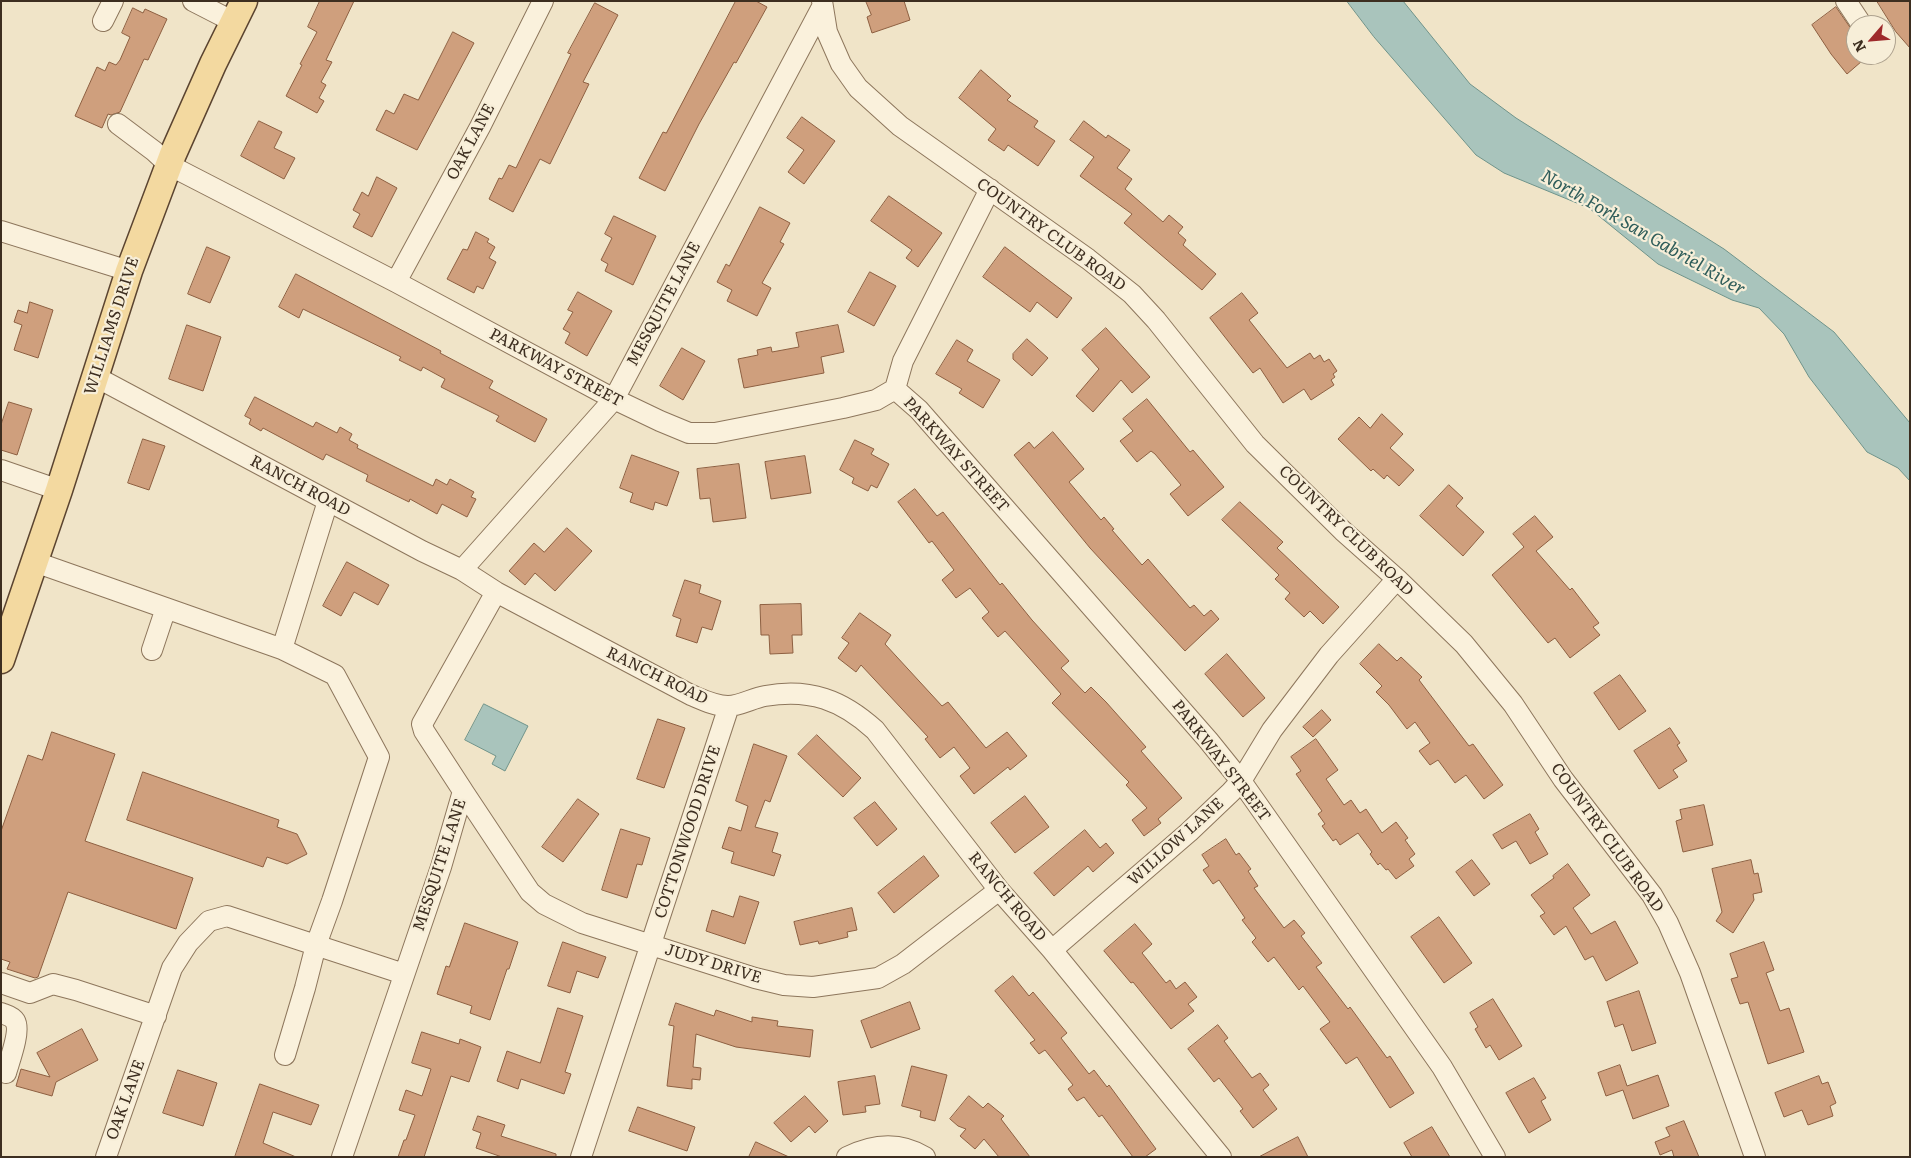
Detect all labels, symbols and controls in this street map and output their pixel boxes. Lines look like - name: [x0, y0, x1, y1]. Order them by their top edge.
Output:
- north arrow: [1846, 15, 1896, 65]
- text: N: [1847, 37, 1870, 56]
- street label: OAK LANE: [443, 100, 499, 184]
- water label: North Fork San Gabriel River: [1537, 166, 1749, 300]
- street label: COUNTRY CLUB ROAD: [973, 174, 1129, 296]
- street label: MESQUITE LANE: [623, 238, 705, 370]
- street label: WILLIAMS DRIVE: [81, 255, 143, 397]
- street label: PARKWAY STREET: [486, 325, 626, 411]
- street label: PARKWAY STREET: [899, 393, 1013, 517]
- street label: RANCH ROAD: [247, 452, 353, 520]
- street label: COUNTRY CLUB ROAD: [1275, 462, 1417, 600]
- street label: RANCH ROAD: [603, 643, 711, 709]
- street label: PARKWAY STREET: [1168, 697, 1274, 825]
- street label: COTTONWOOD DRIVE: [651, 743, 725, 921]
- street label: COUNTRY CLUB ROAD: [1546, 760, 1668, 916]
- street label: WILLOW LANE: [1124, 794, 1228, 890]
- street label: MESQUITE LANE: [410, 796, 470, 934]
- street label: RANCH ROAD: [964, 848, 1050, 946]
- street label: JUDY DRIVE: [662, 940, 764, 988]
- street label: OAK LANE: [103, 1057, 149, 1143]

